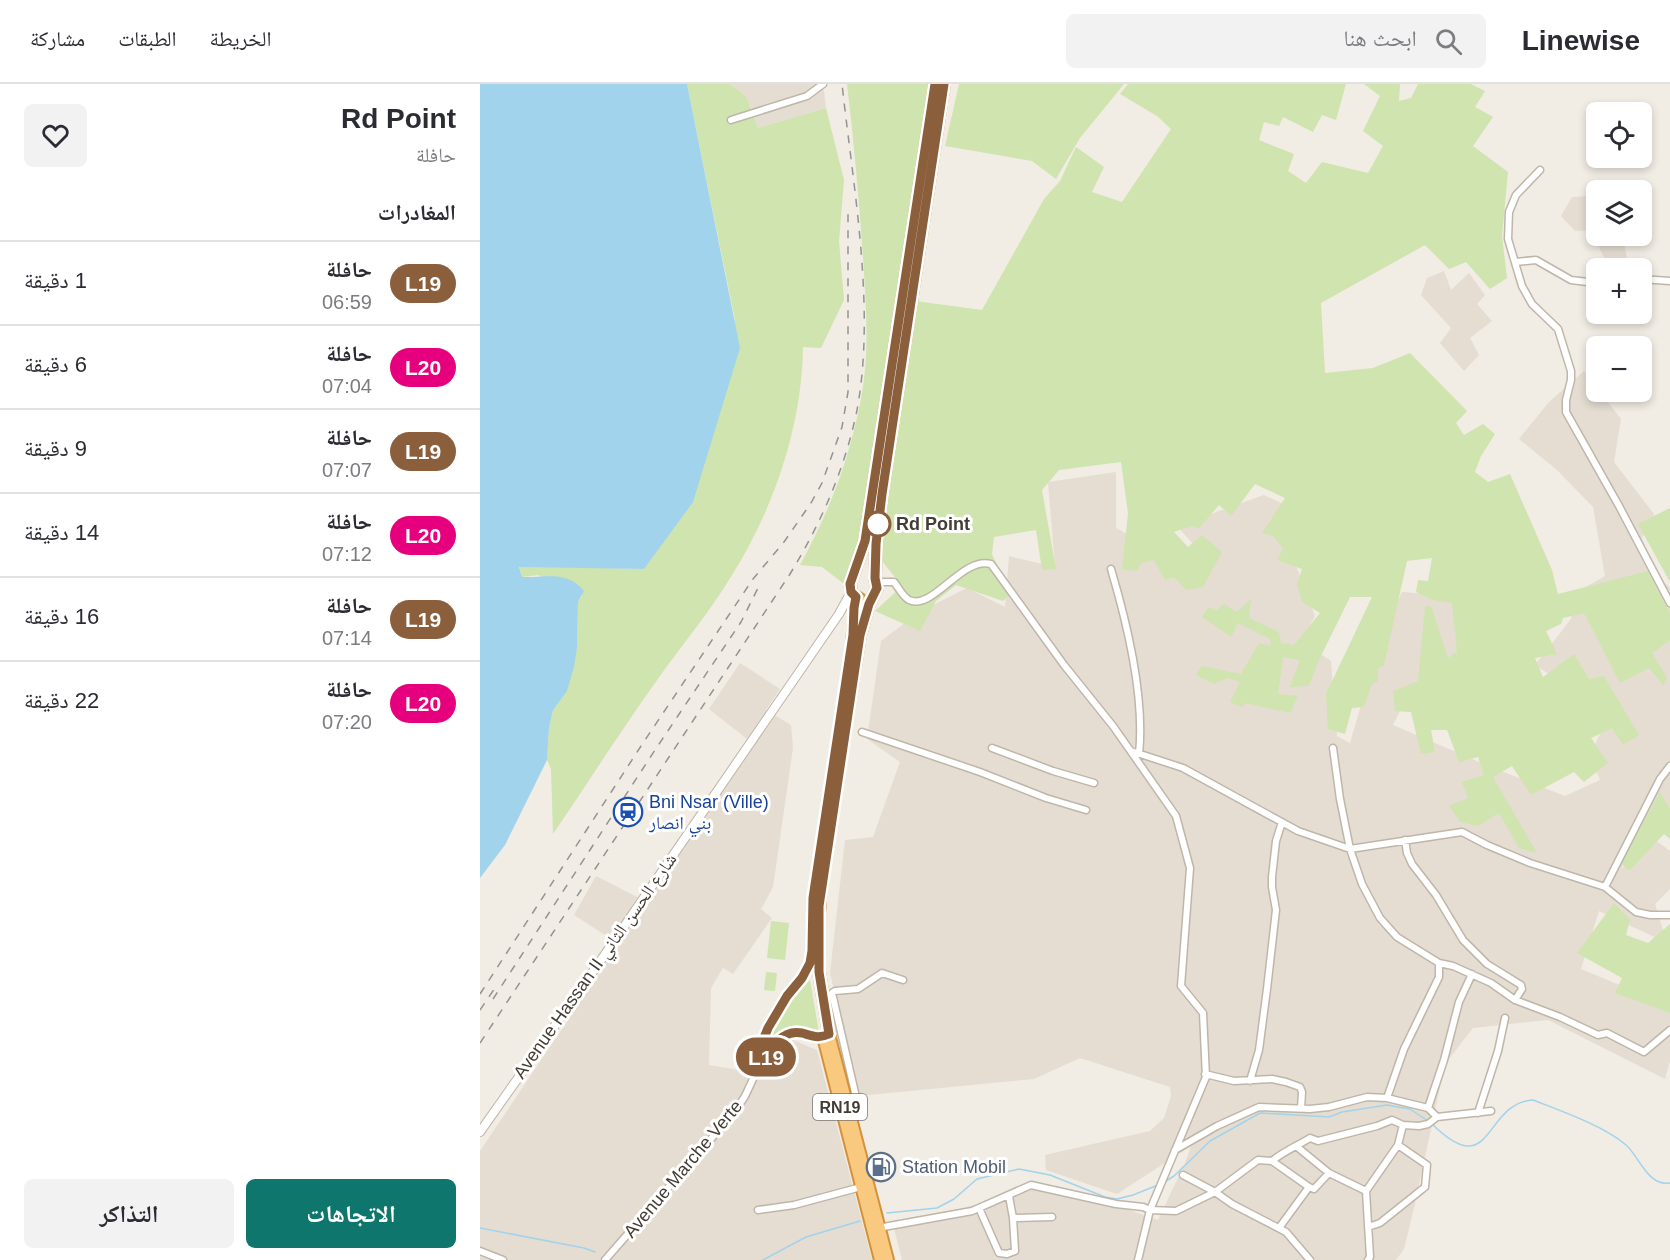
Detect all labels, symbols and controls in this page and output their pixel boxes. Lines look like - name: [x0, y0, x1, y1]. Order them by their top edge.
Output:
- search box: [1066, 14, 1486, 68]
- icon: search: [1432, 25, 1465, 58]
- text: Linewise: [1522, 25, 1640, 56]
- text: ابحث هنا: [1344, 26, 1417, 51]
- text: مشاركة: [30, 27, 85, 50]
- text: الطبقات: [118, 27, 177, 50]
- text: الخريطة: [210, 27, 271, 50]
- map controls: [1586, 102, 1652, 402]
- button: locate: [1586, 102, 1652, 168]
- text: Rd Point: [341, 103, 456, 134]
- button: heart: [24, 104, 87, 167]
- text: حافلة: [416, 144, 456, 166]
- button: layers: [1586, 180, 1652, 246]
- text: المغادرات: [378, 200, 456, 225]
- text: حافلة: [326, 257, 372, 282]
- button: +: [1586, 258, 1652, 324]
- text: 1 دقيقة: [24, 268, 87, 293]
- text: L19: [405, 272, 441, 295]
- text: 06:59: [322, 291, 372, 313]
- button: −: [1586, 336, 1652, 402]
- text: حافلة: [326, 341, 372, 366]
- text: 6 دقيقة: [24, 352, 87, 377]
- text: L20: [405, 356, 441, 379]
- text: 07:04: [322, 375, 372, 397]
- text: حافلة: [326, 425, 372, 450]
- text: 9 دقيقة: [24, 436, 87, 461]
- text: L19: [405, 440, 441, 463]
- text: 07:07: [322, 459, 372, 481]
- text: حافلة: [326, 509, 372, 534]
- marker: Rd Point: [865, 511, 891, 537]
- place label: Rd Point: [896, 514, 970, 534]
- text: 14 دقيقة: [24, 520, 99, 545]
- text: L20: [405, 524, 441, 547]
- text: 07:12: [322, 543, 372, 565]
- text: حافلة: [326, 593, 372, 618]
- text: 16 دقيقة: [24, 604, 99, 629]
- text: L19: [405, 608, 441, 631]
- text: 07:14: [322, 627, 372, 649]
- text: حافلة: [326, 677, 372, 702]
- text: 22 دقيقة: [24, 688, 99, 713]
- text: L20: [405, 692, 441, 715]
- text: 07:20: [322, 711, 372, 733]
- place label: Bni Nsar (Ville) بني انصار: [648, 792, 769, 838]
- station icon: Bni Nsar (Ville) بني انصار: [612, 796, 644, 828]
- street label: Avenue Hassan II شارع الحسن الثاني: [509, 850, 684, 1085]
- line badge: L19: [732, 1038, 800, 1076]
- text: L19: [748, 1046, 784, 1069]
- road number: RN19: [813, 1094, 867, 1120]
- street label: Avenue Marche Verte: [620, 1096, 746, 1242]
- fuel station icon: Station Mobil: [865, 1151, 897, 1183]
- place label: Station Mobil: [902, 1157, 1006, 1177]
- button: التذاكر: [24, 1179, 234, 1248]
- button: الاتجاهات: [246, 1179, 456, 1248]

